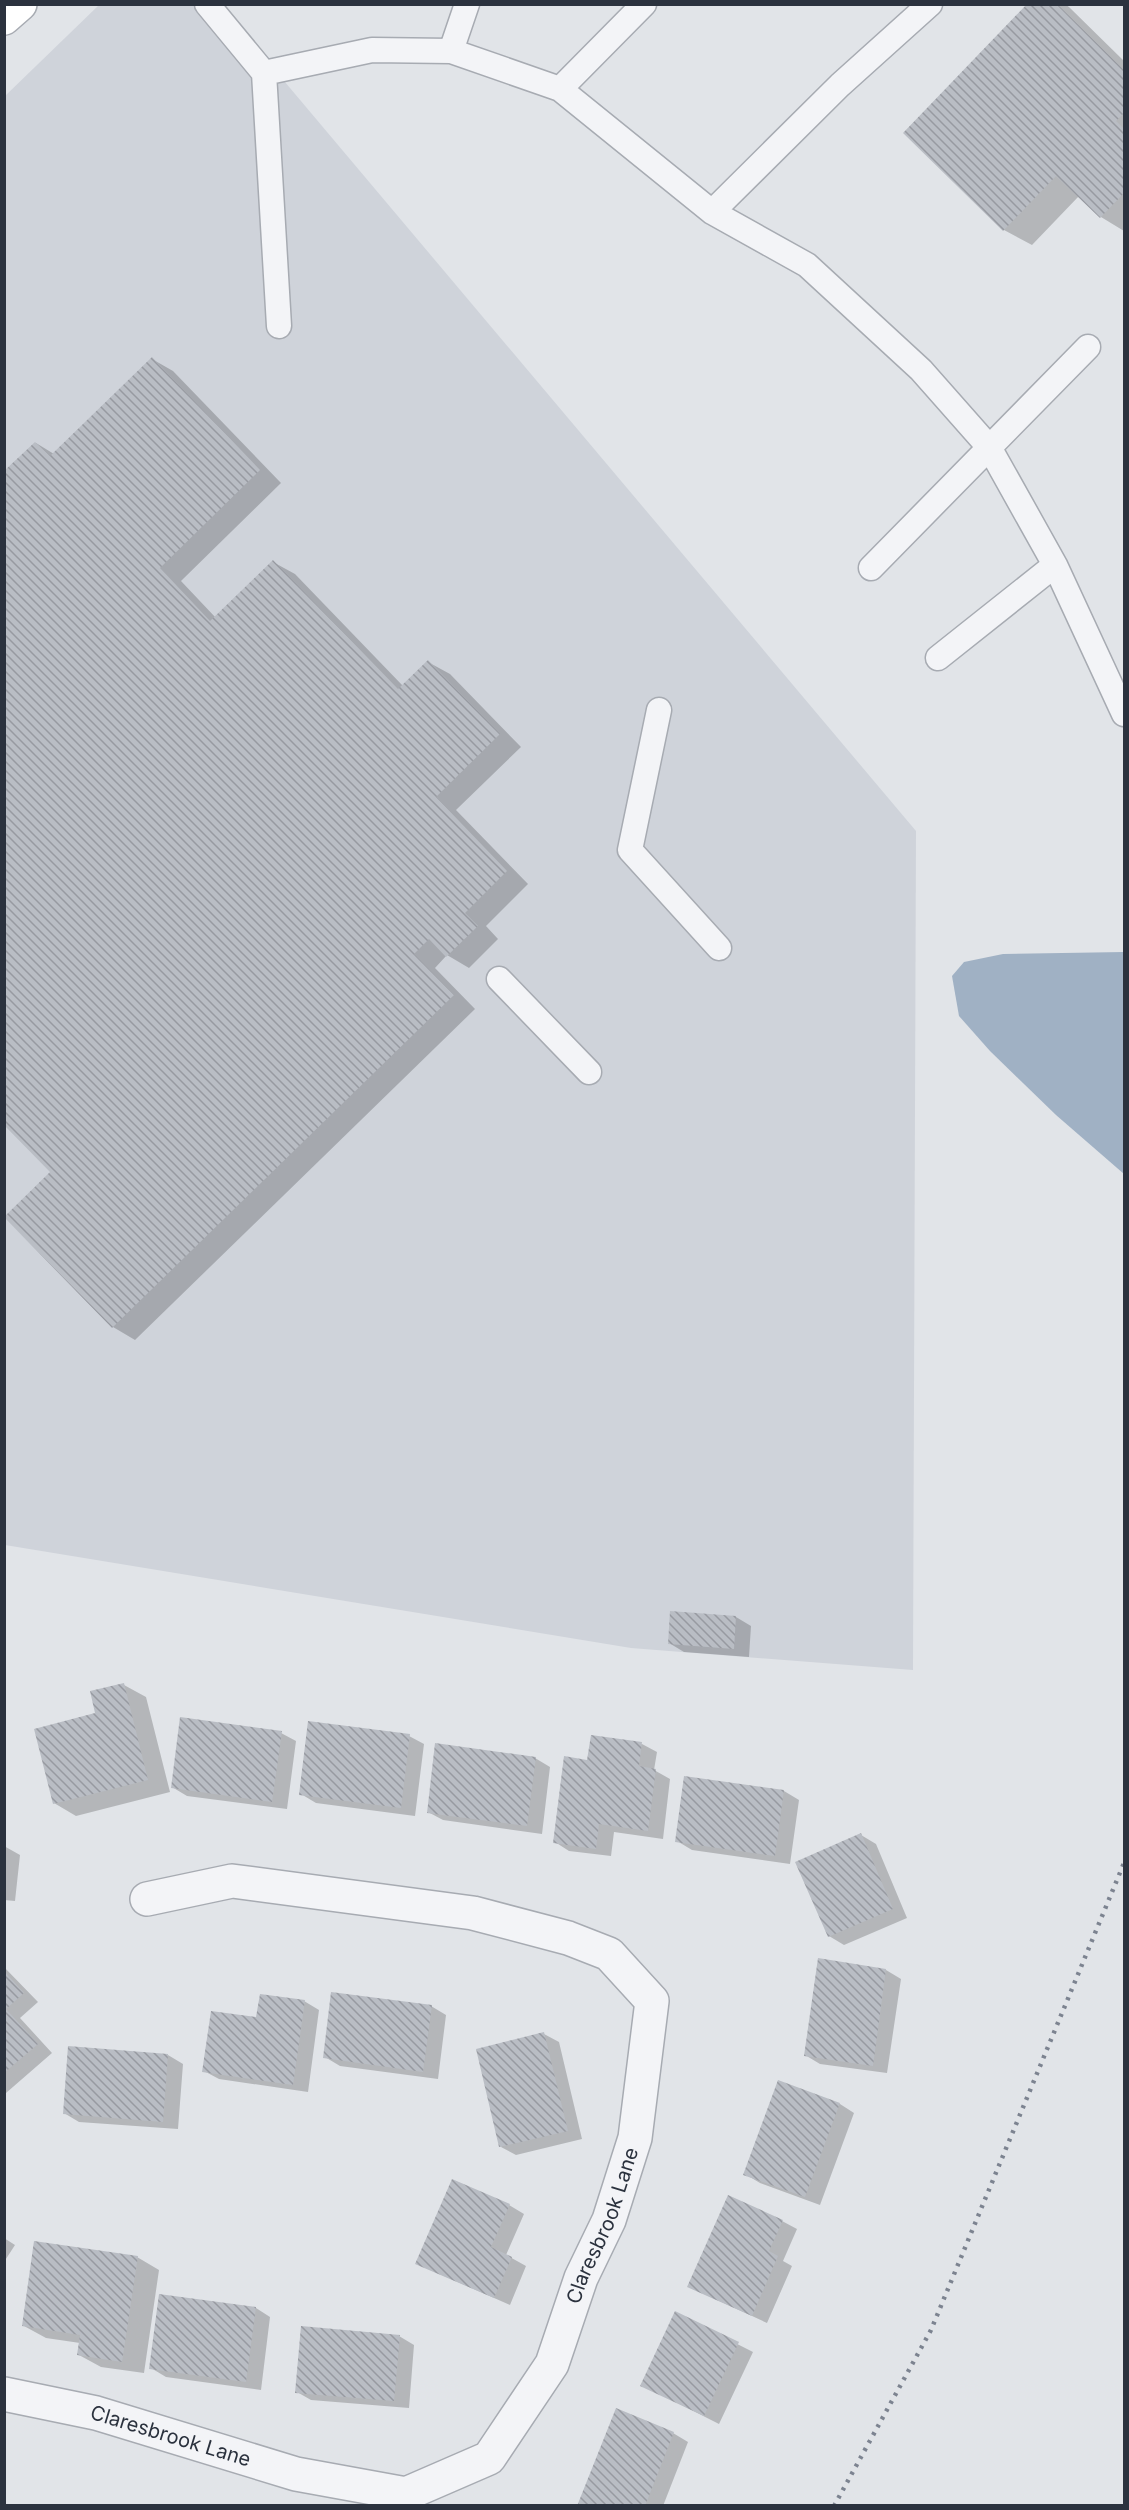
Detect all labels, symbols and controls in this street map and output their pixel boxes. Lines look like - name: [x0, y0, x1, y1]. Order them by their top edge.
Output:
- street label: Claresbrook Lane: [561, 2144, 643, 2307]
- street label: Claresbrook Lane: [88, 2400, 254, 2471]

